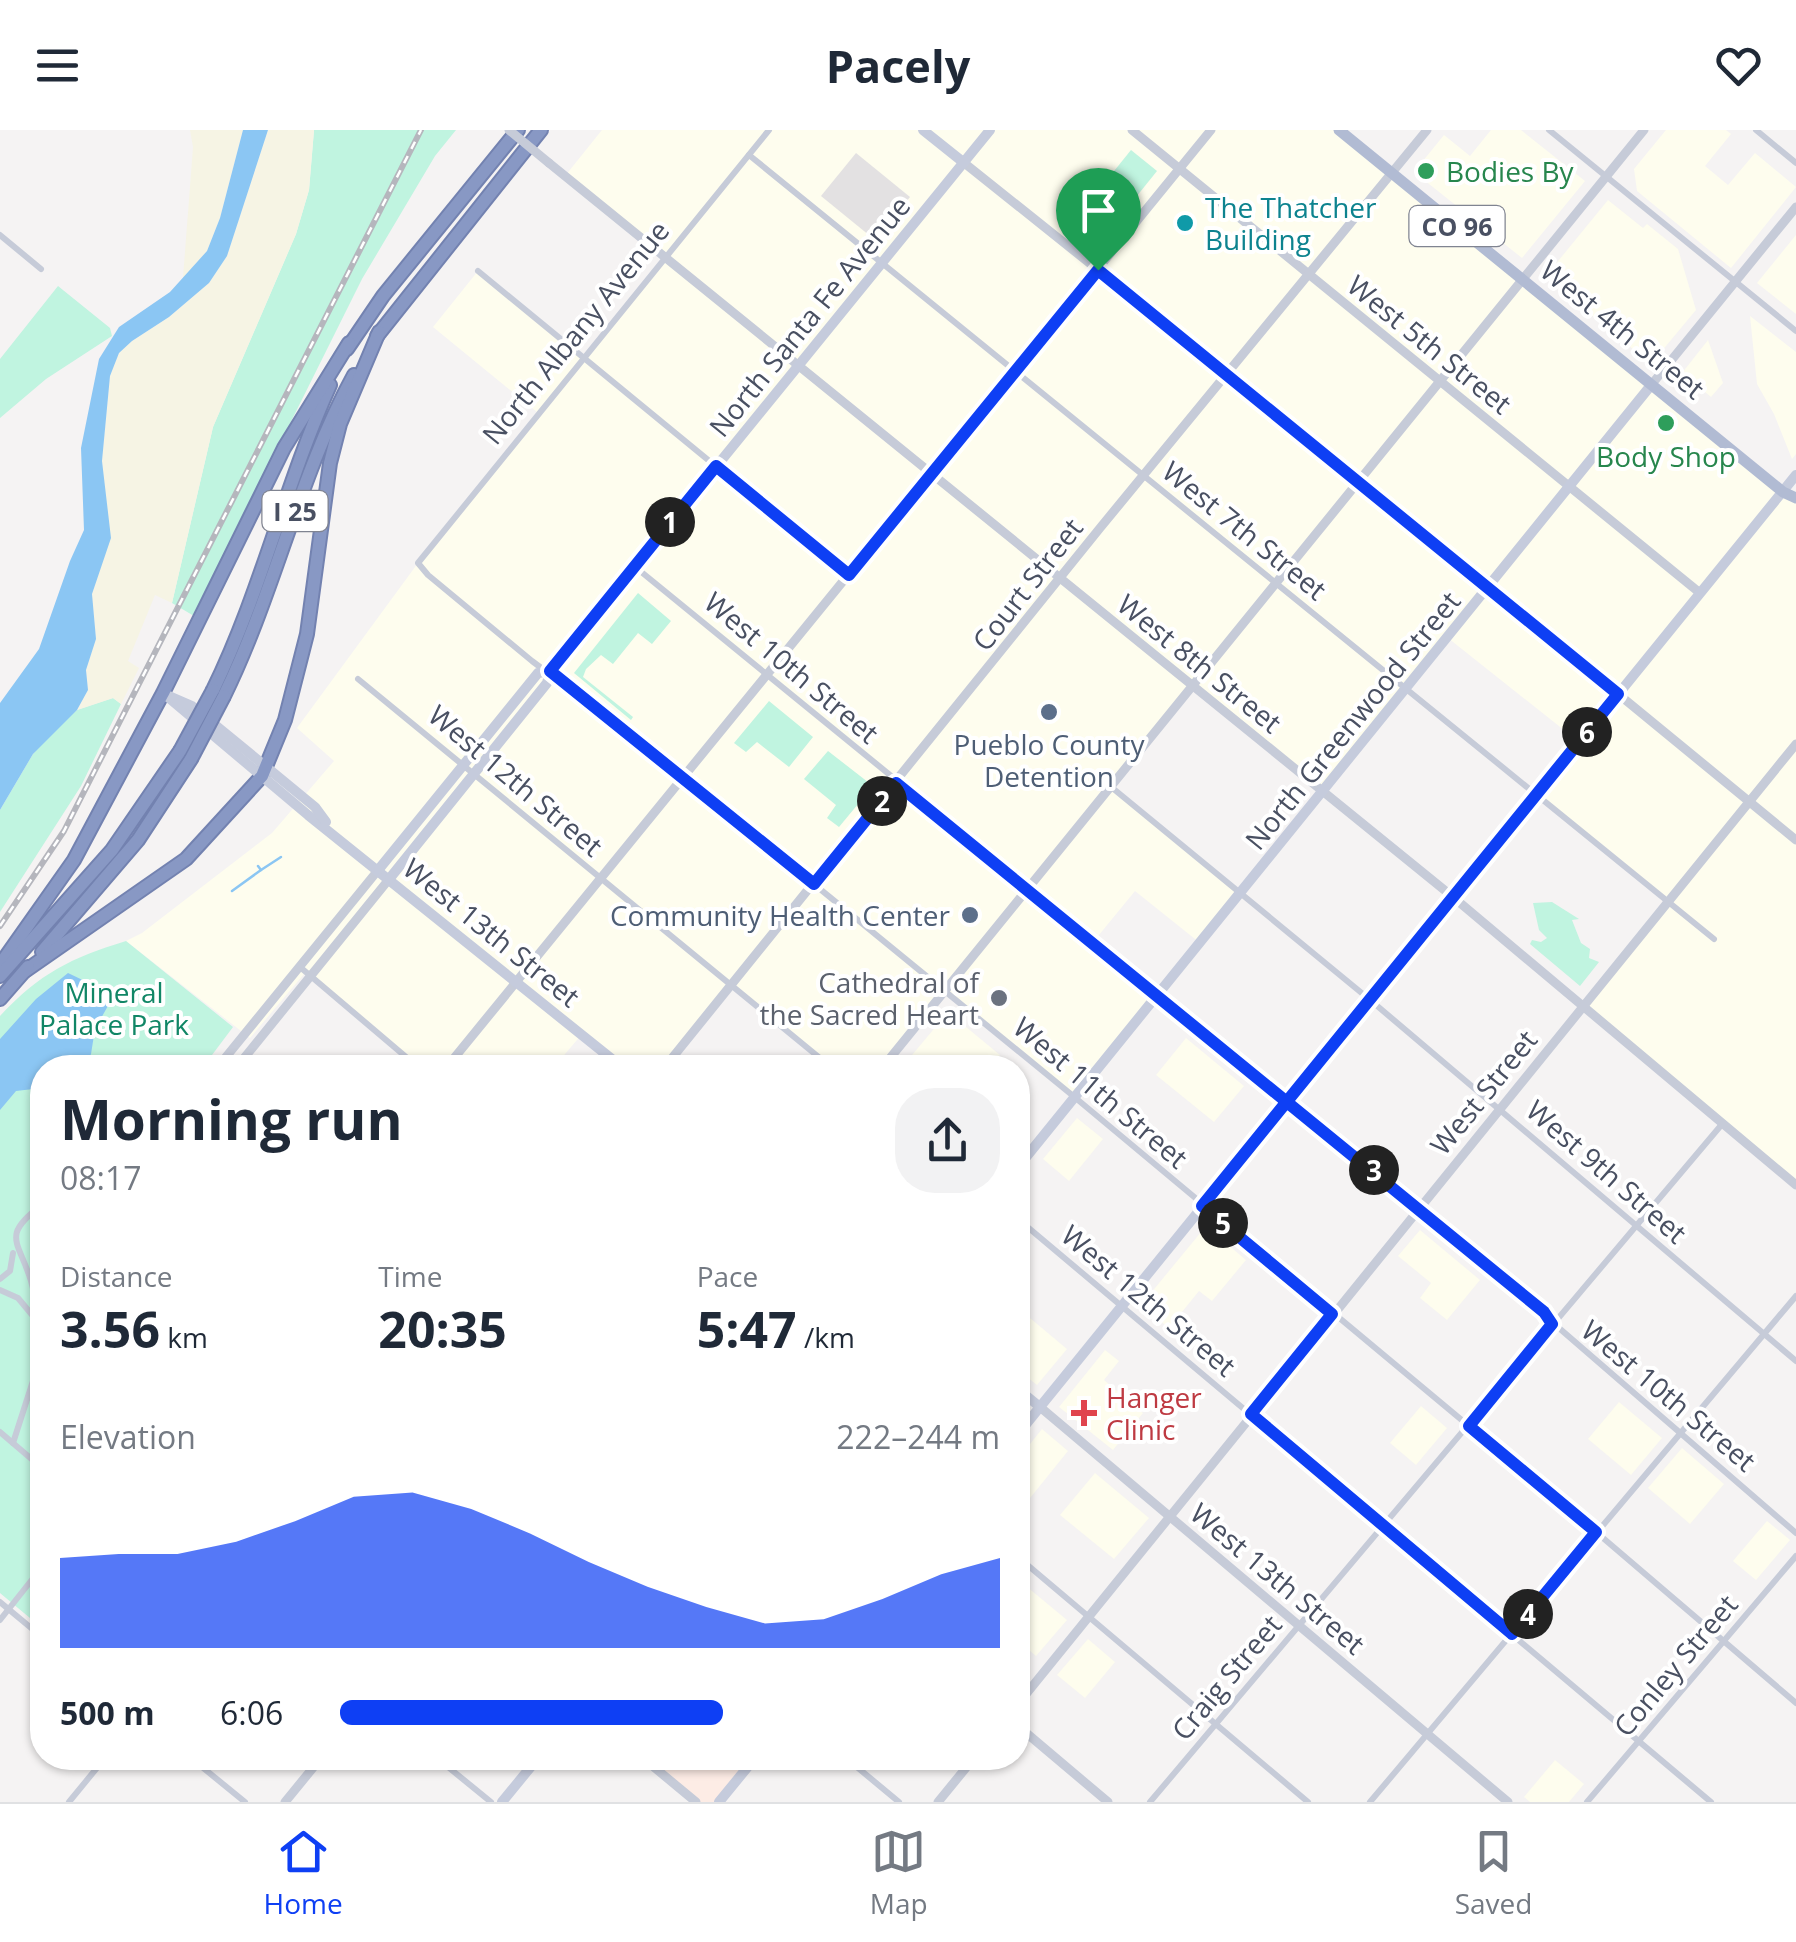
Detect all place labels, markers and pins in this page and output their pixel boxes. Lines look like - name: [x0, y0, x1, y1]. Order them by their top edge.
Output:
- place label: Bodies By: [1446, 152, 1575, 190]
- marker: Bodies By: [1415, 160, 1437, 182]
- pin: [1056, 168, 1141, 271]
- place label: The Thatcher Building: [1205, 188, 1377, 258]
- marker: The Thatcher Building: [1174, 212, 1196, 234]
- marker: Body Shop: [1655, 412, 1677, 434]
- place label: Body Shop: [1596, 437, 1736, 475]
- pin: 1: [645, 497, 695, 547]
- marker: Pueblo County Detention: [1038, 701, 1060, 723]
- pin: 6: [1562, 707, 1612, 757]
- place label: Pueblo County Detention: [954, 725, 1145, 795]
- pin: 2: [857, 776, 907, 826]
- place label: Community Health Center: [610, 896, 951, 934]
- marker: Community Health Center: [959, 904, 981, 926]
- place label: Cathedral of the Sacred Heart: [760, 963, 981, 1033]
- marker: Cathedral of the Sacred Heart: [988, 987, 1010, 1009]
- pin: 3: [1349, 1145, 1399, 1195]
- pin: 5: [1198, 1198, 1248, 1248]
- place label: Hanger Clinic: [1106, 1378, 1202, 1448]
- marker: Hanger Clinic: [1071, 1400, 1097, 1426]
- pin: 4: [1503, 1589, 1553, 1639]

